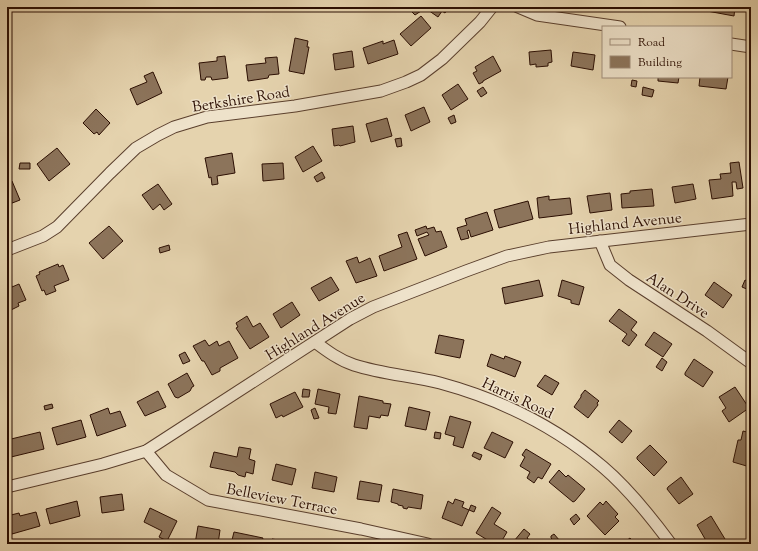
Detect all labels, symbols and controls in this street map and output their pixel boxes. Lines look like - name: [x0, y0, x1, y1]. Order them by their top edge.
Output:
- legend: [602, 26, 732, 78]
- text: Road: [638, 34, 665, 52]
- text: Building: [638, 54, 682, 72]
- street label: Berkshire Road: [191, 82, 292, 119]
- street label: Highland Avenue: [567, 208, 683, 241]
- street label: Alan Drive: [642, 268, 713, 325]
- street label: Highland Avenue: [262, 288, 370, 366]
- street label: Harris Road: [478, 374, 557, 425]
- street label: Belleview Terrace: [224, 479, 339, 522]

